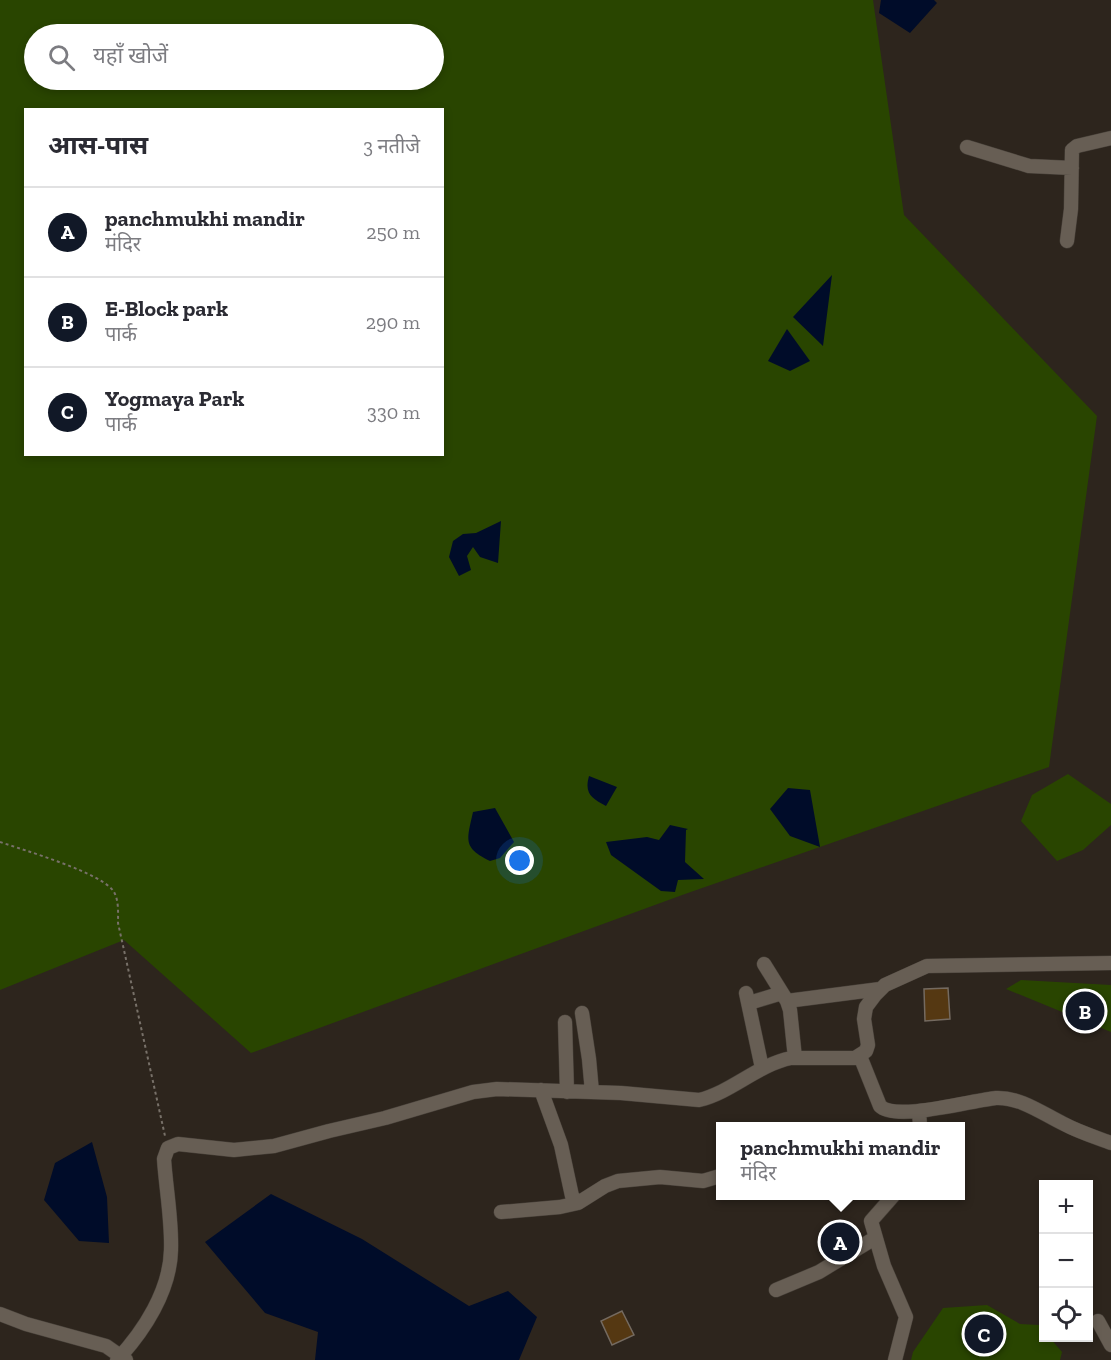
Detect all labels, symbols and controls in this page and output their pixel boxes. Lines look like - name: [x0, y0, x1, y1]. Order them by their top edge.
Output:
- search box: [24, 24, 444, 90]
- icon: search: [45, 41, 78, 74]
- text: यहाँ खोजें: [93, 42, 168, 69]
- text: आस-पास: [48, 129, 148, 161]
- text: 3 नतीजे: [363, 134, 420, 158]
- text: panchmukhi mandir: [105, 205, 305, 232]
- text: A: [61, 220, 74, 244]
- text: 250 m: [366, 220, 420, 244]
- text: मंदिर: [105, 232, 141, 256]
- text: E-Block park: [105, 295, 228, 322]
- text: B: [61, 310, 74, 334]
- text: 290 m: [366, 310, 420, 334]
- text: पार्क: [105, 322, 137, 346]
- text: Yogmaya Park: [105, 385, 244, 412]
- text: C: [61, 400, 74, 424]
- text: 330 m: [367, 400, 420, 424]
- text: पार्क: [105, 412, 137, 436]
- your location: [505, 846, 534, 875]
- pin: B: [1066, 988, 1104, 1034]
- popup: [716, 1122, 965, 1200]
- text: panchmukhi mandir: [741, 1134, 940, 1161]
- text: मंदिर: [741, 1161, 776, 1185]
- map controls: [1039, 1180, 1093, 1342]
- button: +: [1039, 1180, 1093, 1234]
- pin: A: [820, 1220, 860, 1264]
- button: −: [1039, 1234, 1093, 1288]
- button: locate: [1039, 1288, 1093, 1342]
- pin: C: [964, 1312, 1004, 1356]

